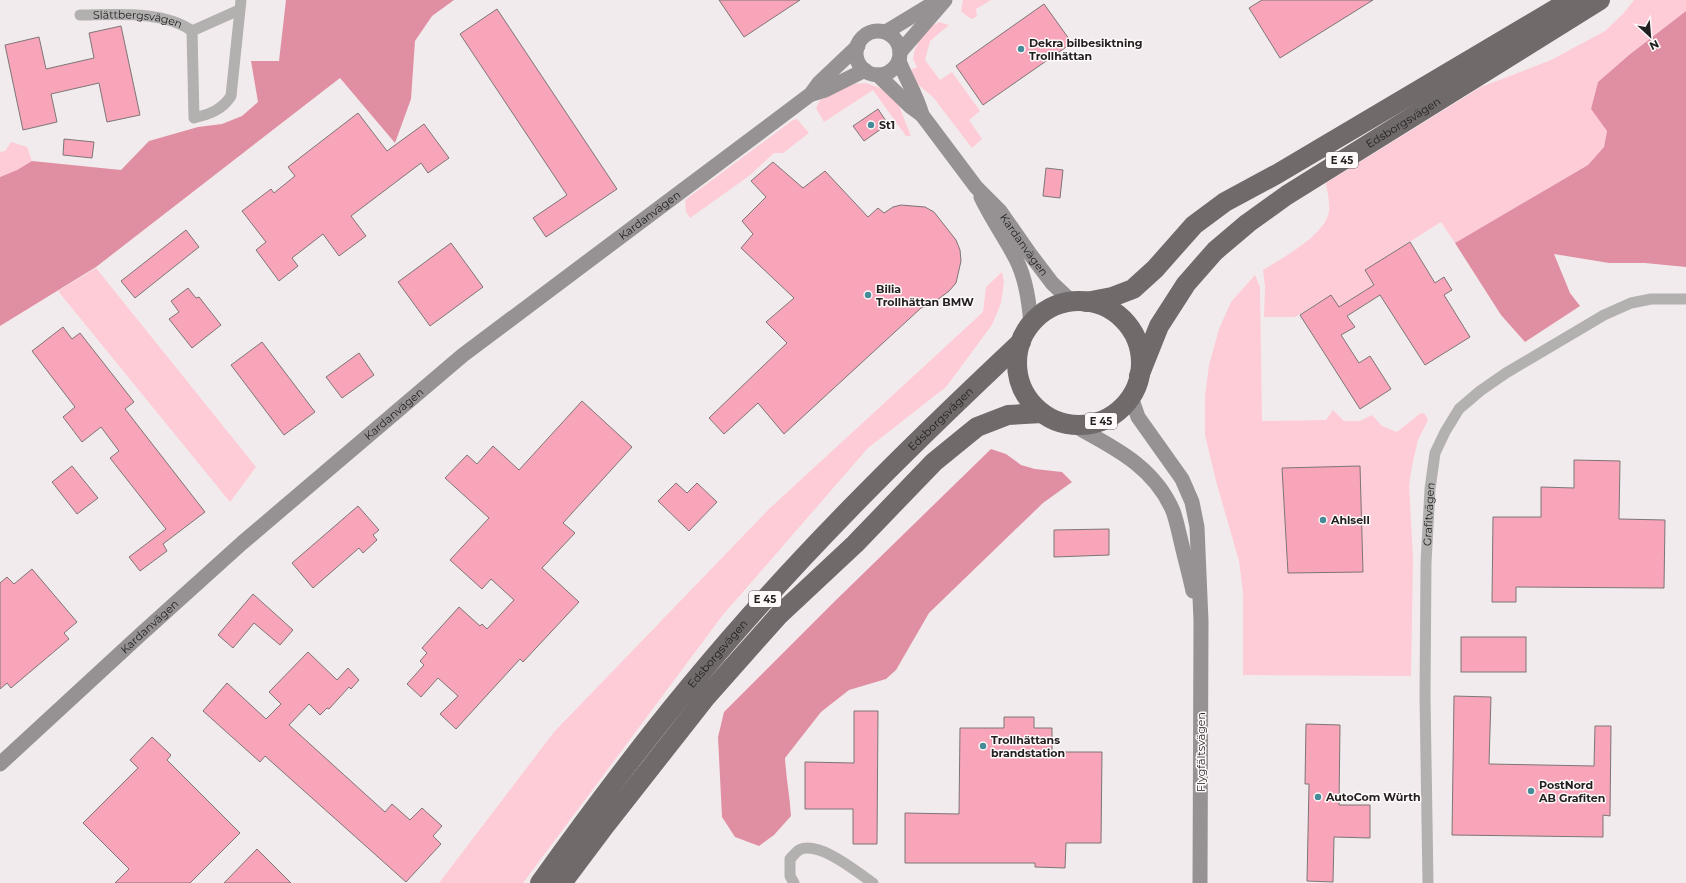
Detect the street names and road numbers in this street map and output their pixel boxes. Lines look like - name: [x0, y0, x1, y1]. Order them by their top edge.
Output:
- street label: Slättbergsvägen: [93, 7, 185, 31]
- street label: Edsborgsvägen: [1363, 94, 1443, 151]
- road number: E 45: [1326, 152, 1358, 168]
- street label: Kardanvägen: [616, 187, 683, 243]
- street label: Kardanvägen: [997, 211, 1051, 279]
- street label: Edsborgsvägen: [905, 384, 976, 454]
- street label: Kardanvägen: [361, 385, 426, 443]
- road number: E 45: [1085, 413, 1117, 429]
- street label: Grafitvägen: [1420, 481, 1438, 546]
- road number: E 45: [749, 591, 781, 607]
- street label: Kardanvägen: [117, 597, 181, 657]
- street label: Edsborgsvägen: [684, 617, 750, 691]
- street label: Flygfältsvägen: [1194, 712, 1208, 792]

